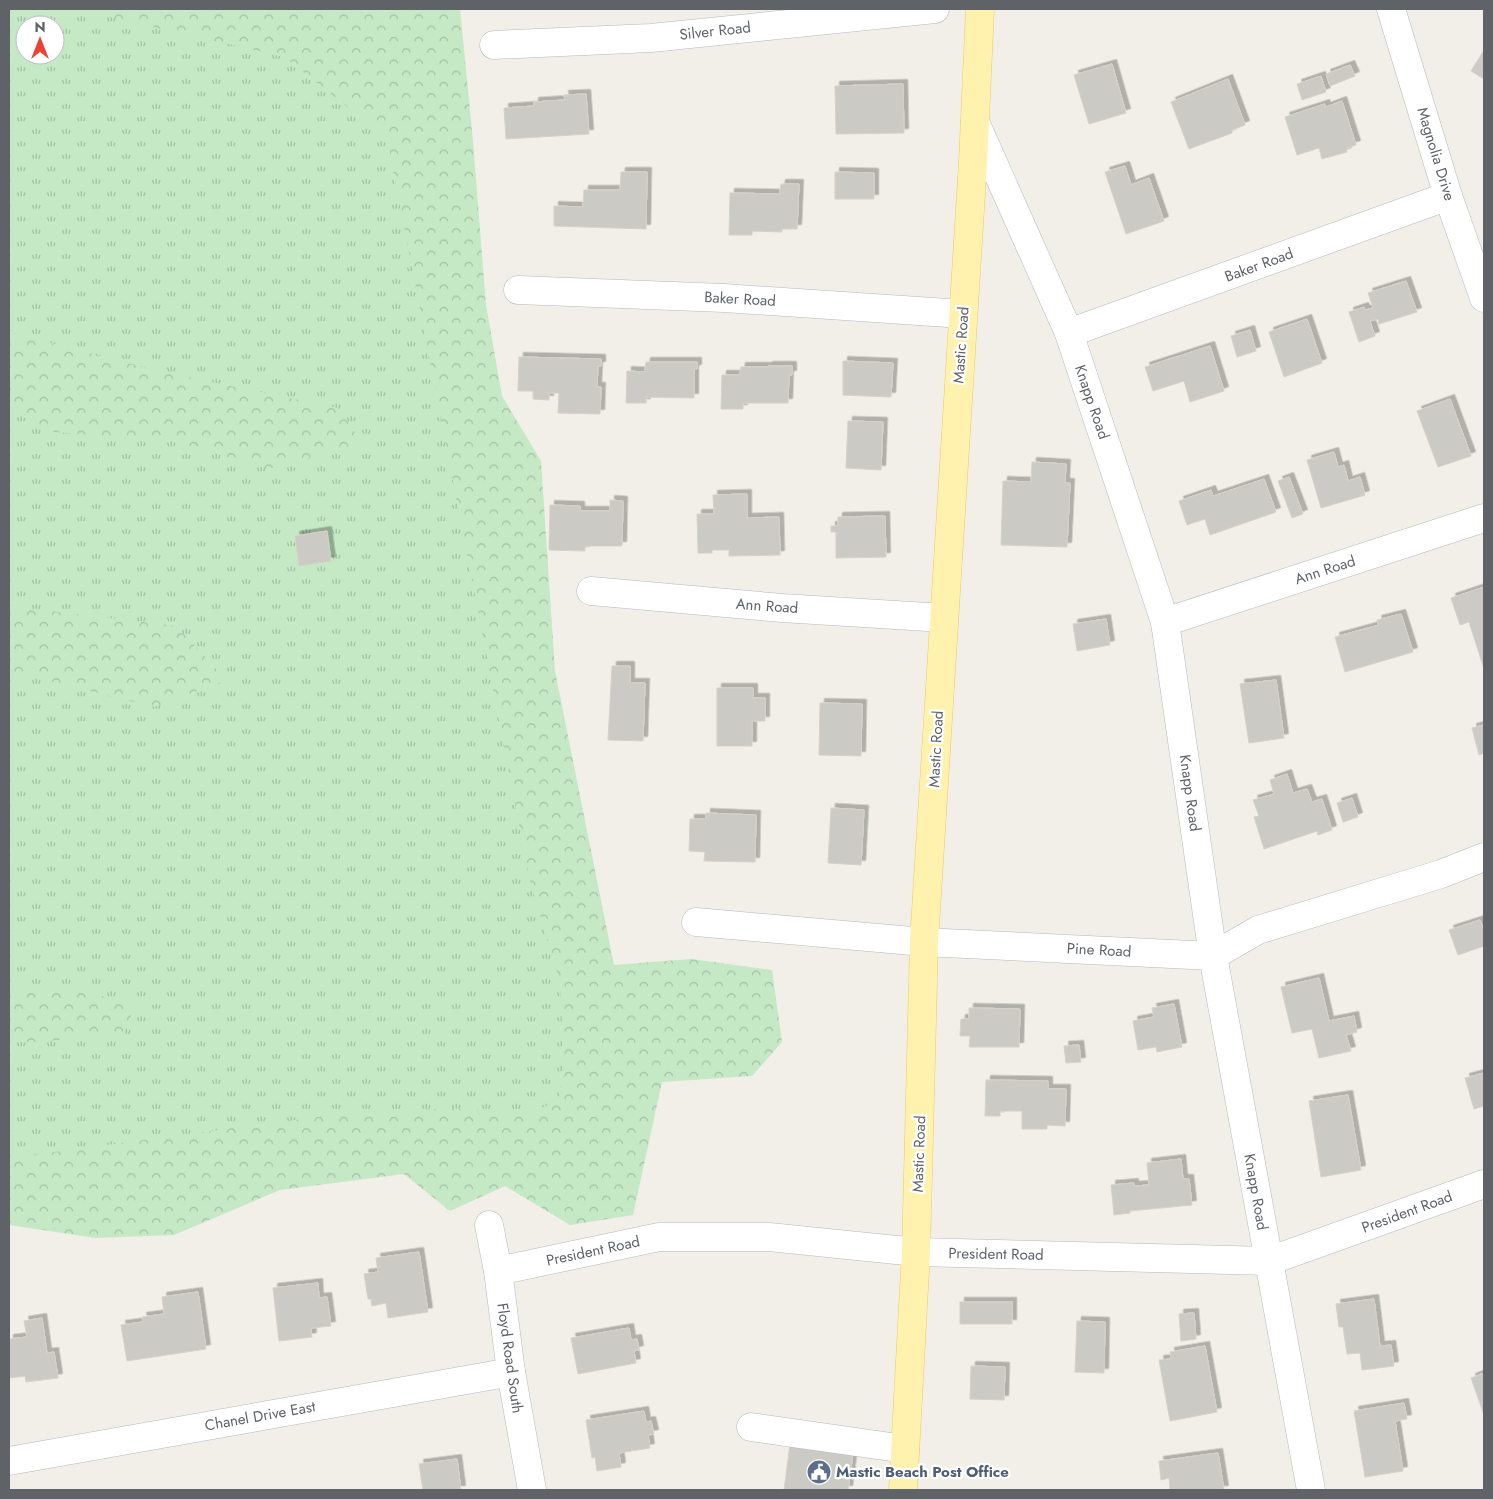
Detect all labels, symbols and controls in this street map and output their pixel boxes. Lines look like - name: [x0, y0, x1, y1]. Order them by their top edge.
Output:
- north arrow: [15, 15, 65, 65]
- street label: Silver Road: [678, 16, 752, 46]
- text: N: [34, 17, 46, 37]
- street label: Magnolia Drive: [1411, 105, 1461, 204]
- street label: Baker Road: [1222, 242, 1296, 288]
- street label: Baker Road: [704, 286, 776, 312]
- street label: Mastic Road: [947, 306, 975, 384]
- street label: Knapp Road: [1069, 362, 1115, 442]
- street label: Ann Road: [1292, 550, 1358, 590]
- street label: Ann Road: [735, 593, 799, 619]
- street label: Mastic Road: [923, 710, 949, 788]
- street label: Knapp Road: [1174, 753, 1206, 833]
- street label: Pine Road: [1066, 937, 1132, 963]
- street label: Mastic Road: [907, 1115, 931, 1193]
- street label: Knapp Road: [1238, 1152, 1274, 1232]
- street label: President Road: [1359, 1185, 1455, 1239]
- street label: President Road: [544, 1230, 642, 1272]
- street label: President Road: [948, 1242, 1044, 1266]
- street label: Floyd Road South: [491, 1301, 529, 1415]
- street label: Chanel Drive East: [203, 1395, 317, 1437]
- public building icon: Mastic Beach Post Office: [806, 1459, 832, 1485]
- place label: Mastic Beach Post Office: [836, 1461, 1009, 1483]

